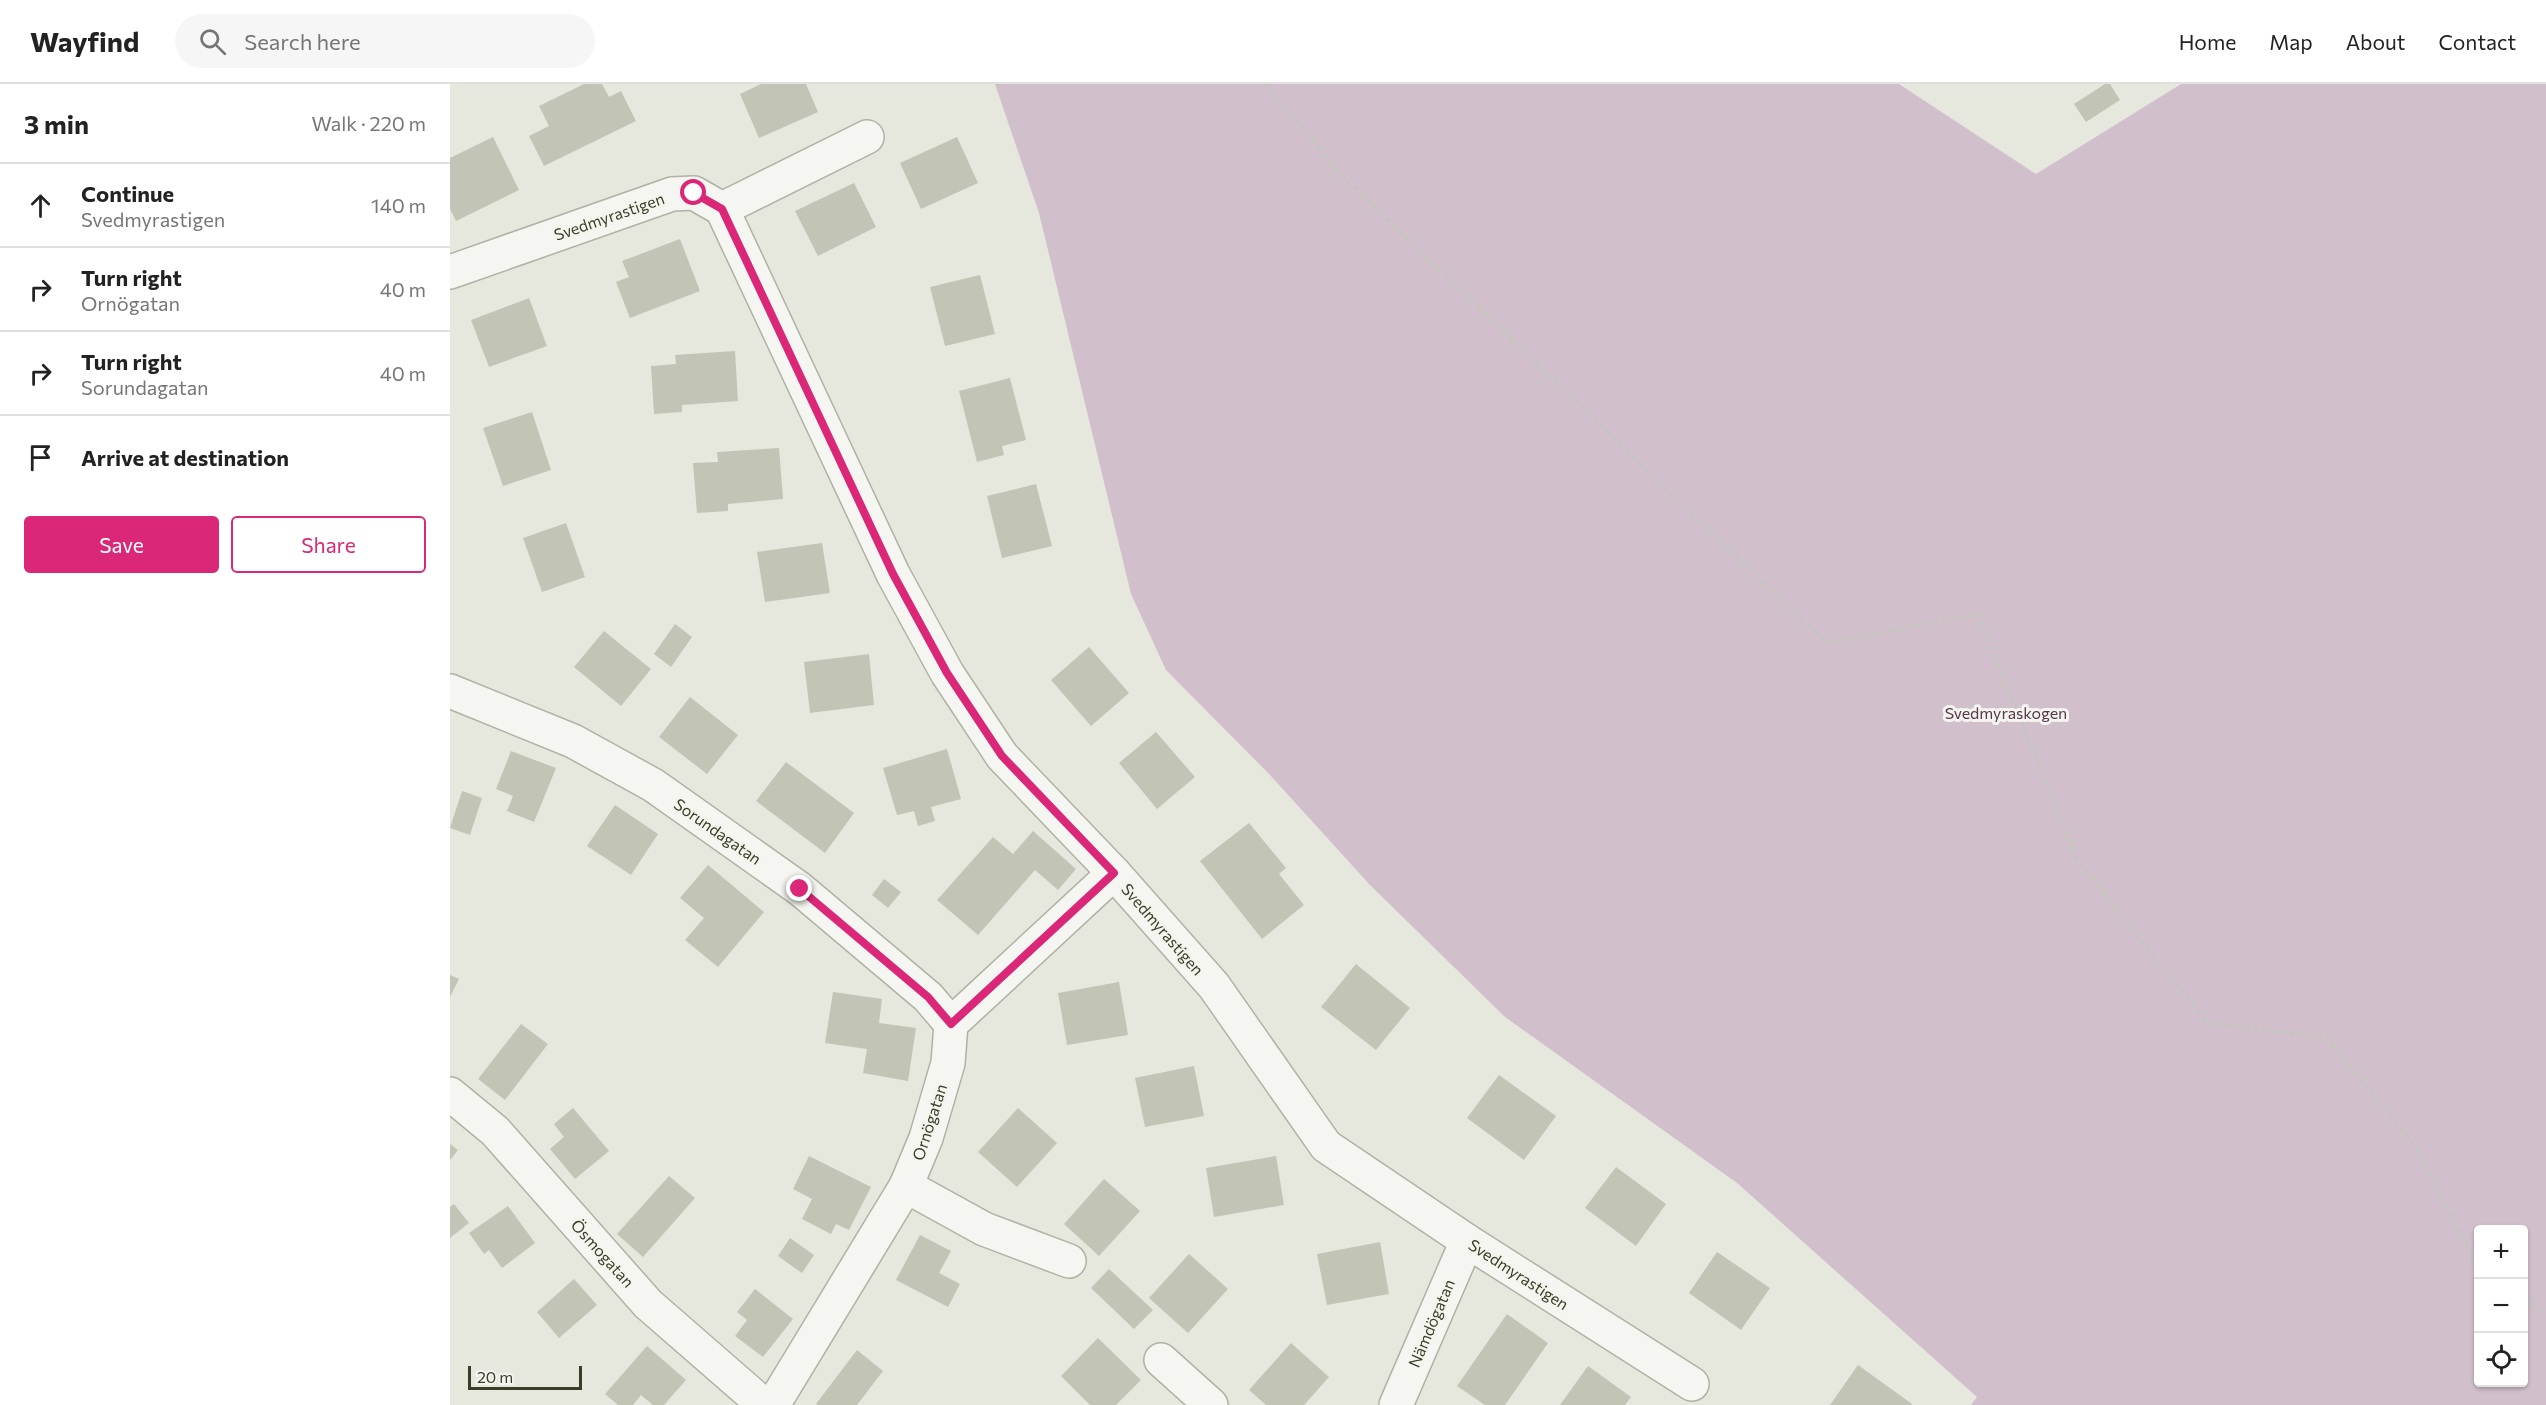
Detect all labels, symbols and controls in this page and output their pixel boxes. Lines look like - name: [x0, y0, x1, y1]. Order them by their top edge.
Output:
- search box: [175, 14, 595, 68]
- text: Wayfind: [30, 24, 139, 58]
- icon: search: [196, 25, 229, 58]
- text: Search here: [244, 28, 361, 55]
- text: Home: [2179, 29, 2236, 54]
- text: Map: [2269, 29, 2313, 54]
- text: About: [2346, 29, 2405, 54]
- text: Contact: [2438, 29, 2516, 54]
- text: 3 min: [24, 108, 89, 139]
- text: Walk · 220 m: [311, 111, 426, 135]
- route start: [680, 179, 706, 205]
- text: Continue: [81, 180, 174, 207]
- street label: Svedmyrastigen: [551, 188, 667, 244]
- icon: ahead: [24, 189, 57, 222]
- text: 140 m: [371, 193, 426, 217]
- text: Svedmyrastigen: [81, 207, 225, 231]
- text: Turn right: [81, 264, 182, 291]
- icon: right: [24, 273, 57, 306]
- text: 40 m: [380, 277, 426, 301]
- text: Ornögatan: [81, 291, 180, 315]
- text: Turn right: [81, 348, 182, 375]
- icon: right: [24, 357, 57, 390]
- text: 40 m: [380, 361, 426, 385]
- text: Sorundagatan: [81, 375, 209, 399]
- icon: arrive: [24, 441, 57, 474]
- text: Arrive at destination: [81, 444, 289, 471]
- button: Save: [24, 516, 219, 573]
- button: Share: [231, 516, 426, 573]
- park label: Svedmyraskogen: [1945, 703, 2067, 722]
- street label: Sorundagatan: [671, 794, 765, 868]
- route end: [786, 875, 812, 901]
- street label: Svedmyrastigen: [1118, 879, 1208, 979]
- street label: Ornögatan: [908, 1081, 950, 1163]
- street label: Ösmogatan: [568, 1215, 638, 1291]
- map controls: [2474, 1225, 2528, 1387]
- button: +: [2474, 1225, 2528, 1279]
- street label: Svedmyrastigen: [1465, 1235, 1573, 1313]
- street label: Nämdögatan: [1404, 1276, 1458, 1370]
- button: −: [2474, 1279, 2528, 1333]
- button: locate: [2474, 1333, 2528, 1387]
- scale bar: [468, 1363, 582, 1390]
- text: 20 m: [477, 1367, 513, 1386]

